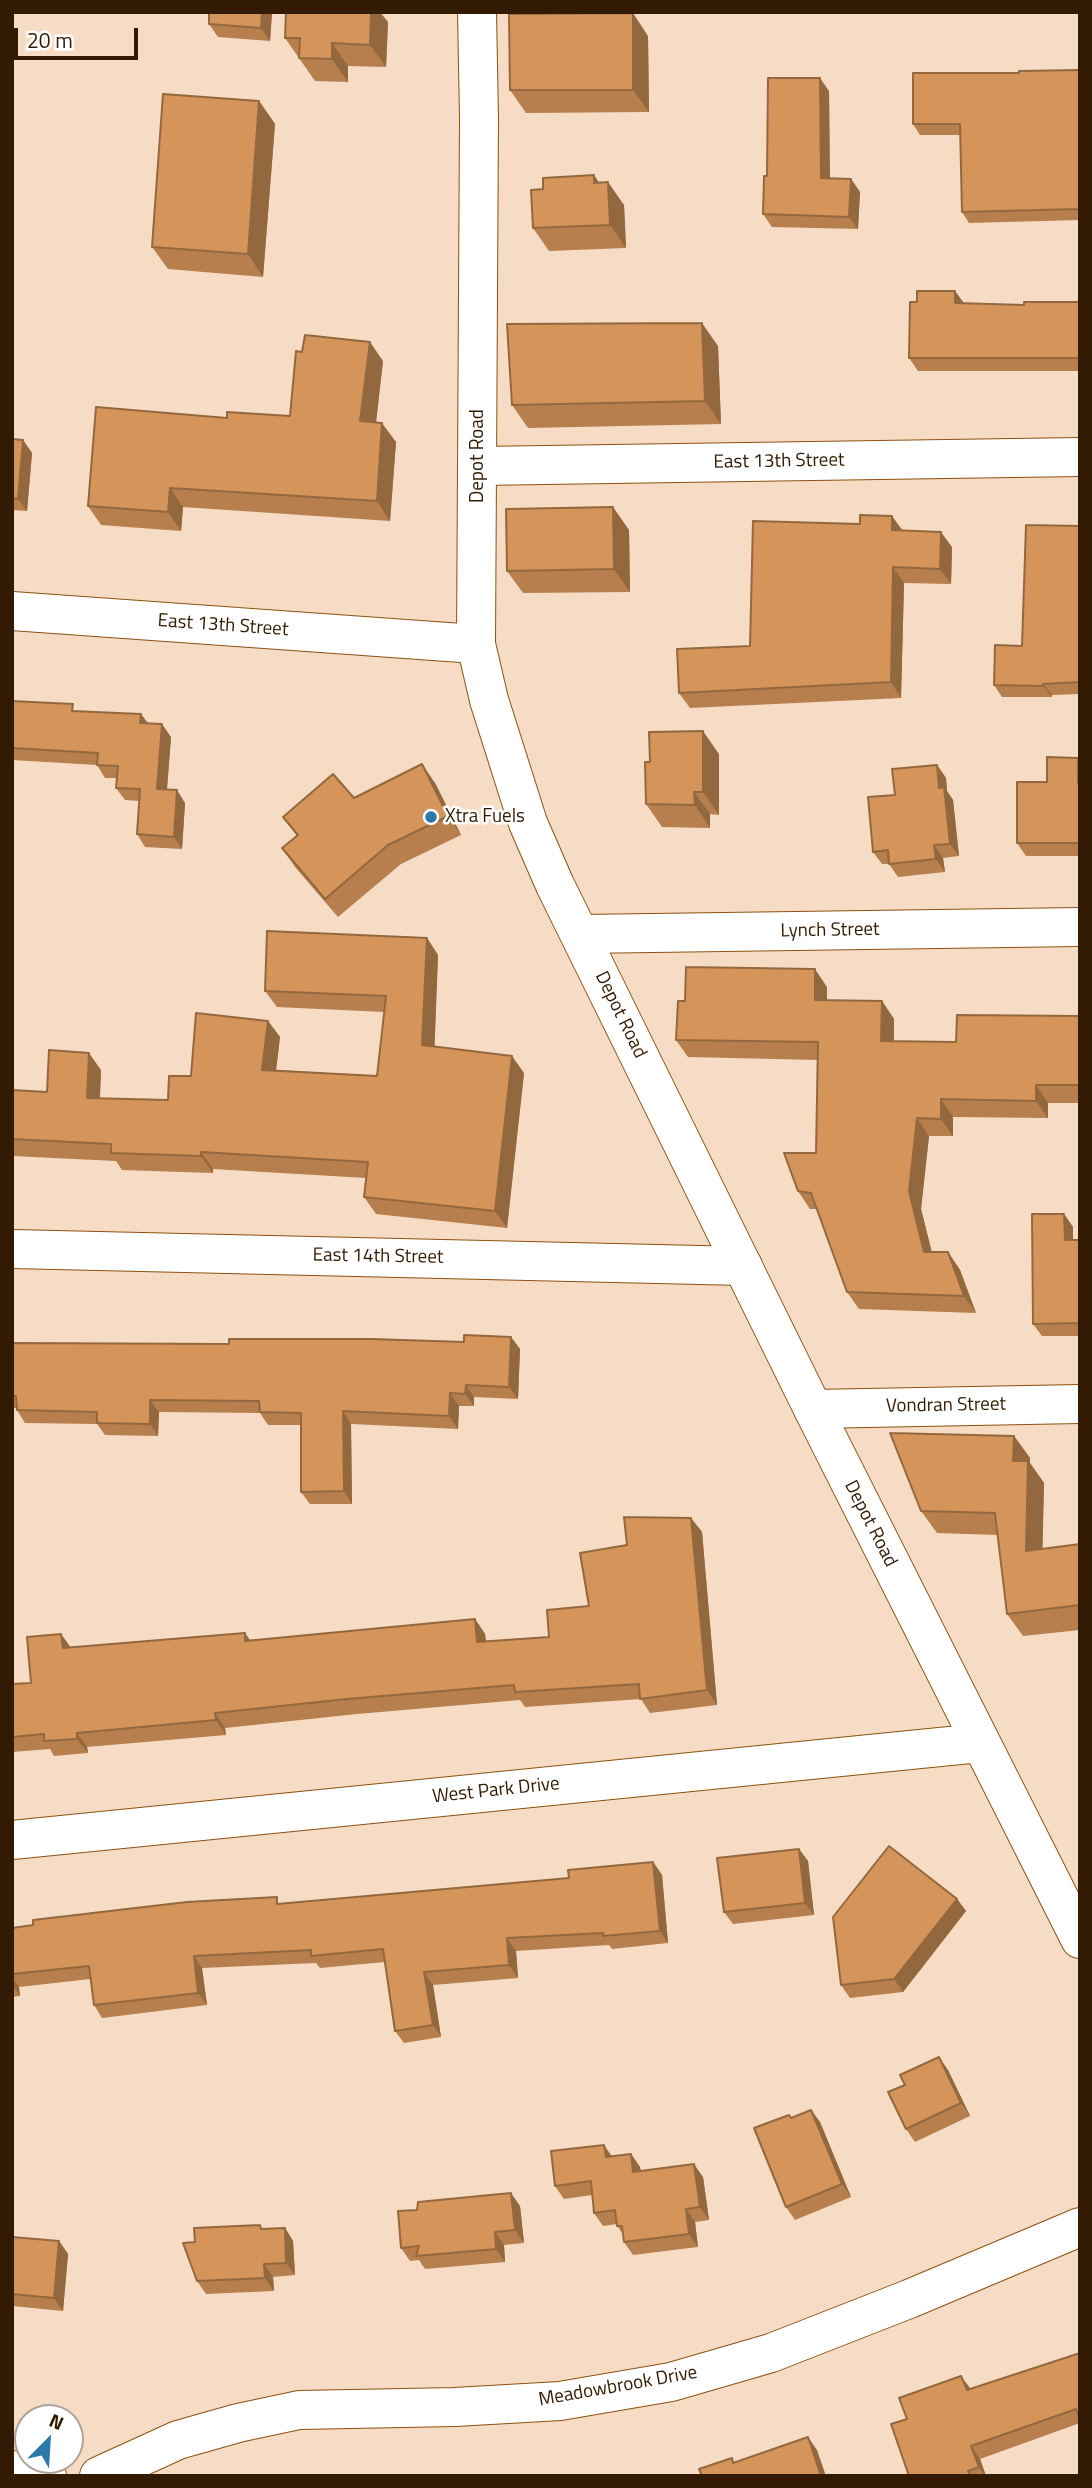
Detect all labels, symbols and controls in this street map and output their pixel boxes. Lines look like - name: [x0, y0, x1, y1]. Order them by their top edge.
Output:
- scale bar: [18, 14, 142, 58]
- text: 20 m: [27, 24, 73, 56]
- street label: Depot Road: [467, 409, 489, 503]
- street label: East 13th Street: [713, 449, 845, 475]
- street label: East 13th Street: [157, 610, 289, 642]
- place label: Xtra Fuels: [445, 806, 525, 828]
- marker: Xtra Fuels: [423, 809, 439, 825]
- street label: Lynch Street: [780, 919, 880, 943]
- street label: Depot Road: [589, 968, 651, 1062]
- street label: East 14th Street: [312, 1244, 444, 1270]
- street label: Vondran Street: [886, 1394, 1006, 1418]
- street label: Depot Road: [839, 1477, 901, 1571]
- street label: West Park Drive: [431, 1773, 561, 1809]
- street label: Meadowbrook Drive: [537, 2362, 699, 2412]
- north arrow: [14, 2404, 84, 2474]
- text: N: [45, 2405, 69, 2437]

